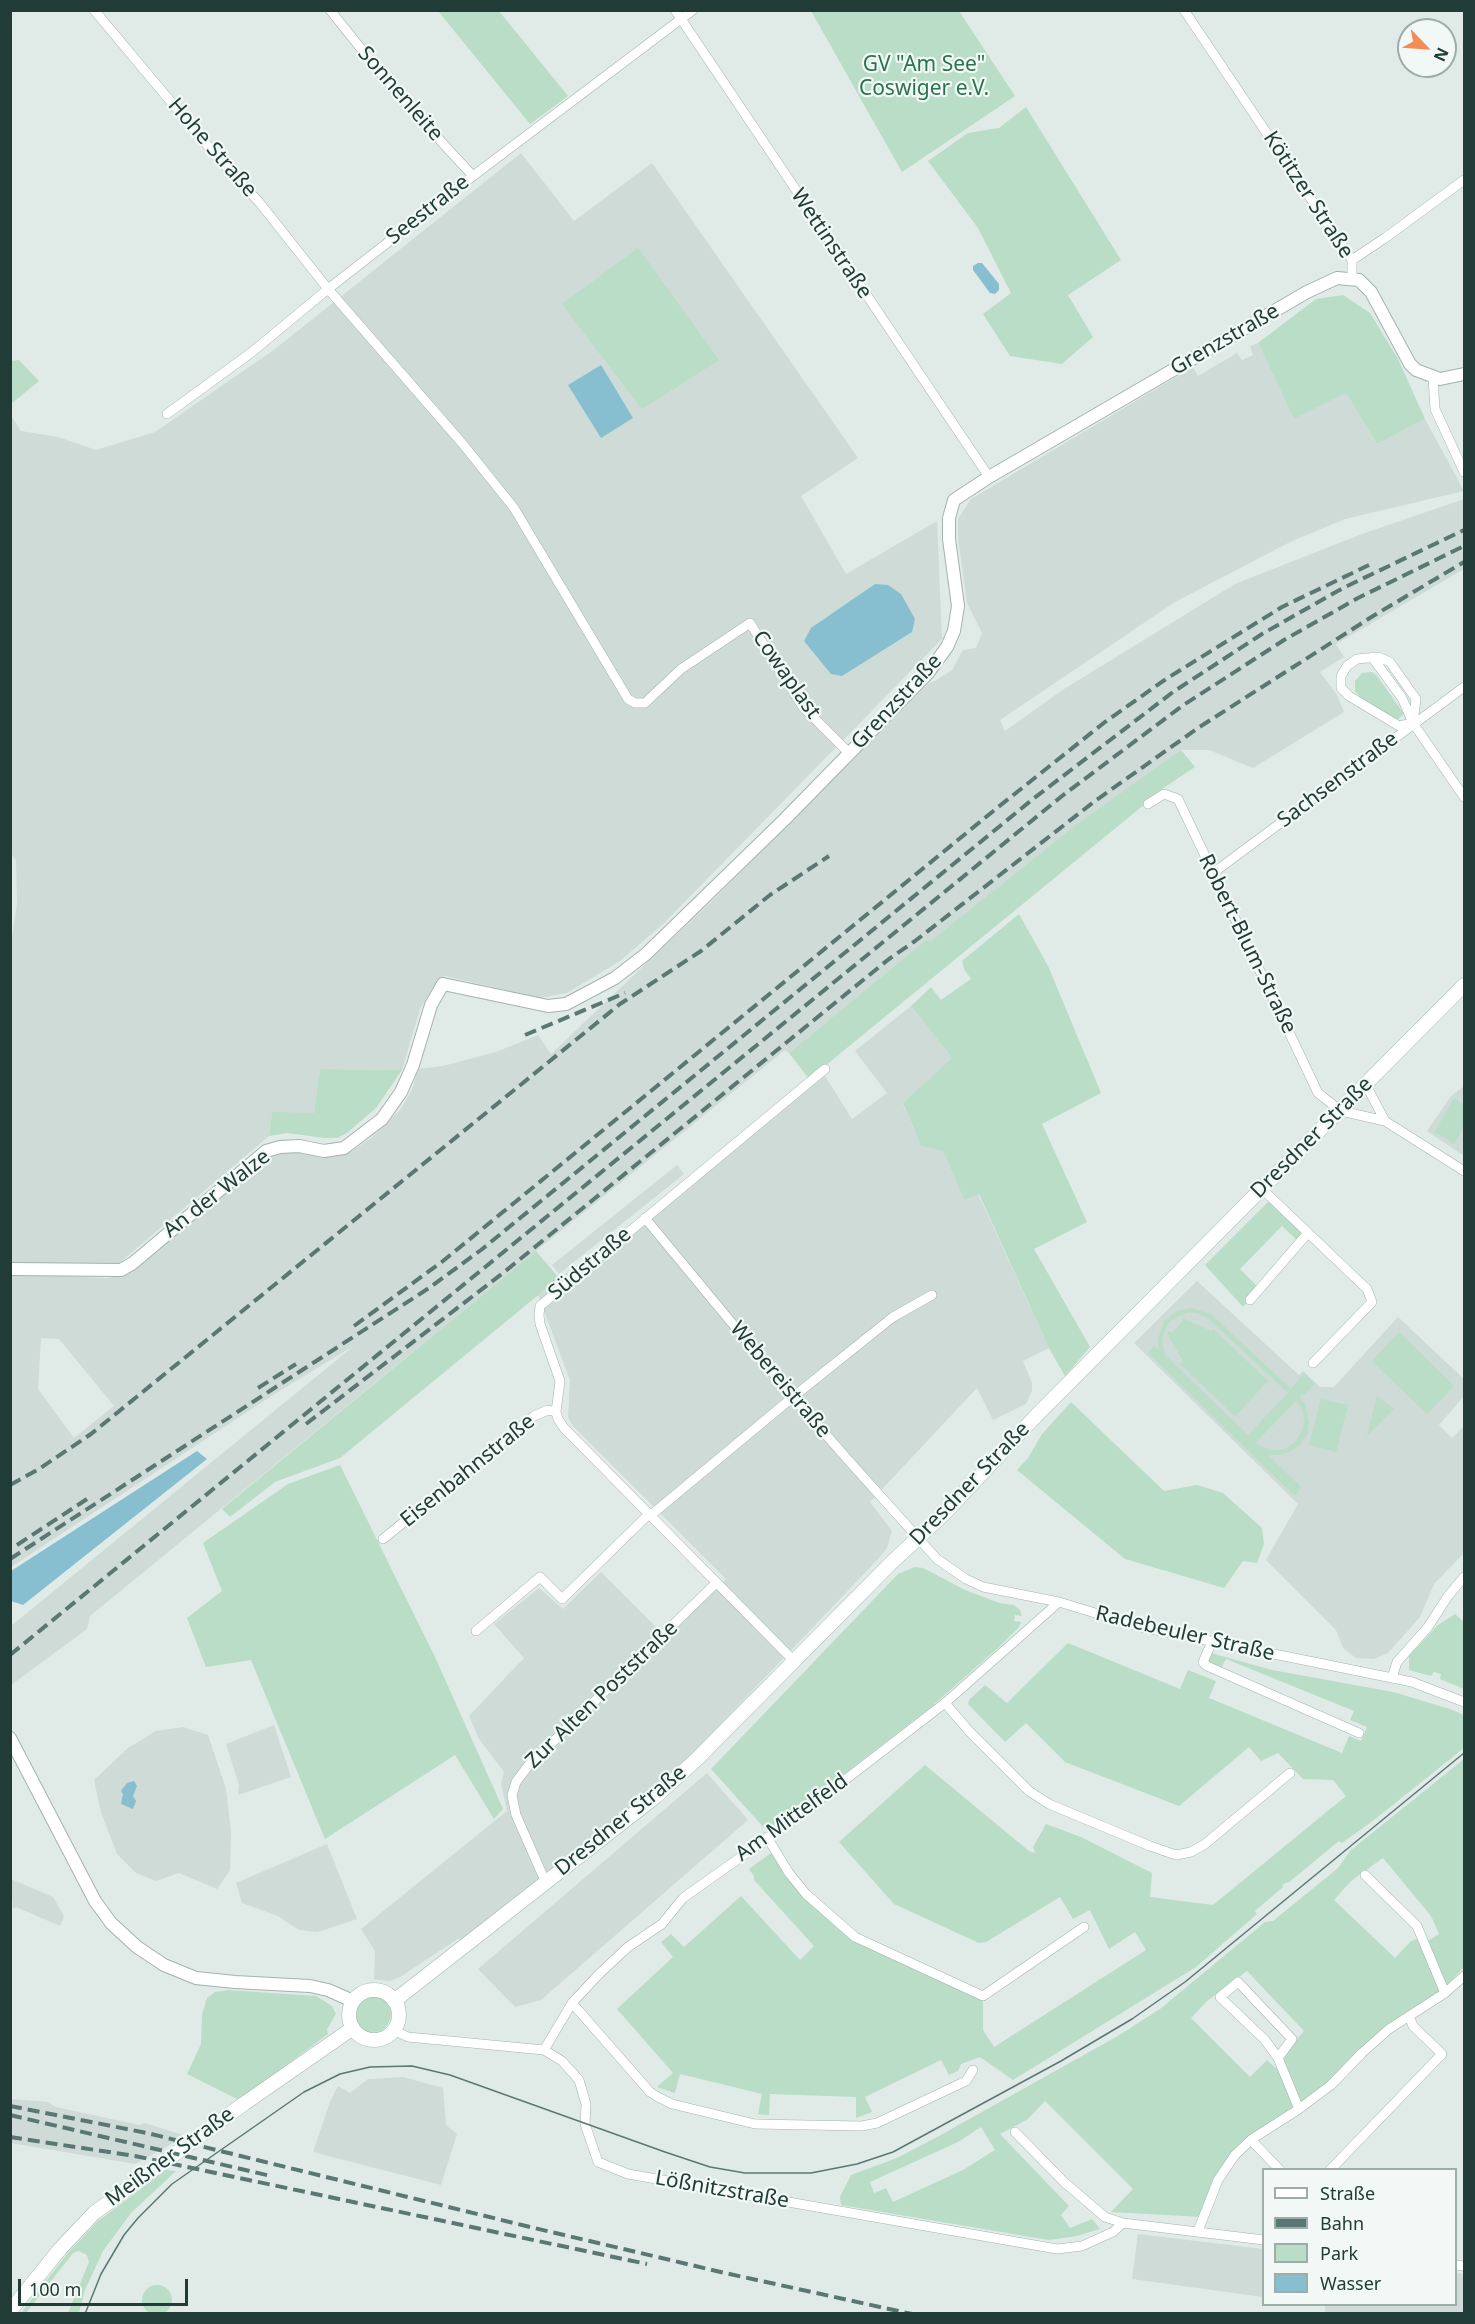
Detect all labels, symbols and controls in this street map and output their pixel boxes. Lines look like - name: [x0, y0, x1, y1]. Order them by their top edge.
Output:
- north arrow: [1397, 18, 1457, 78]
- street label: Sonnenleite: [352, 42, 448, 146]
- text: N: [1429, 44, 1454, 65]
- park label: GV "Am See" Coswiger e.V.: [859, 52, 989, 102]
- street label: Hohe Straße: [162, 93, 262, 203]
- street label: Kötitzer Straße: [1258, 127, 1358, 263]
- street label: Seestraße: [382, 170, 474, 250]
- street label: Wettinstraße: [785, 184, 877, 304]
- street label: Grenzstraße: [1166, 299, 1284, 381]
- street label: Cowaplast: [747, 626, 825, 724]
- street label: Grenzstraße: [847, 649, 947, 755]
- street label: Sachsenstraße: [1273, 727, 1403, 833]
- street label: Robert-Blum-Straße: [1193, 850, 1301, 1038]
- street label: Dresdner Straße: [1246, 1072, 1378, 1204]
- street label: An der Walze: [159, 1144, 275, 1244]
- street label: Südstraße: [544, 1222, 636, 1306]
- street label: Webereistraße: [724, 1317, 836, 1443]
- street label: Eisenbahnstraße: [396, 1409, 540, 1533]
- street label: Dresdner Straße: [905, 1417, 1035, 1551]
- street label: Radebeuler Straße: [1093, 1601, 1277, 1667]
- street label: Zur Alten Poststraße: [521, 1616, 683, 1774]
- street label: Dresdner Straße: [550, 1760, 692, 1882]
- street label: Am Mittelfeld: [731, 1769, 853, 1867]
- street label: Meißner Straße: [101, 2102, 239, 2212]
- street label: Lößnitzstraße: [653, 2166, 791, 2214]
- legend: [1262, 2168, 1457, 2306]
- text: Straße: [1320, 2181, 1375, 2205]
- text: Bahn: [1320, 2211, 1364, 2235]
- text: Park: [1320, 2241, 1358, 2265]
- scale bar: [21, 2267, 190, 2305]
- text: Wasser: [1320, 2271, 1381, 2295]
- text: 100 m: [29, 2277, 81, 2301]

